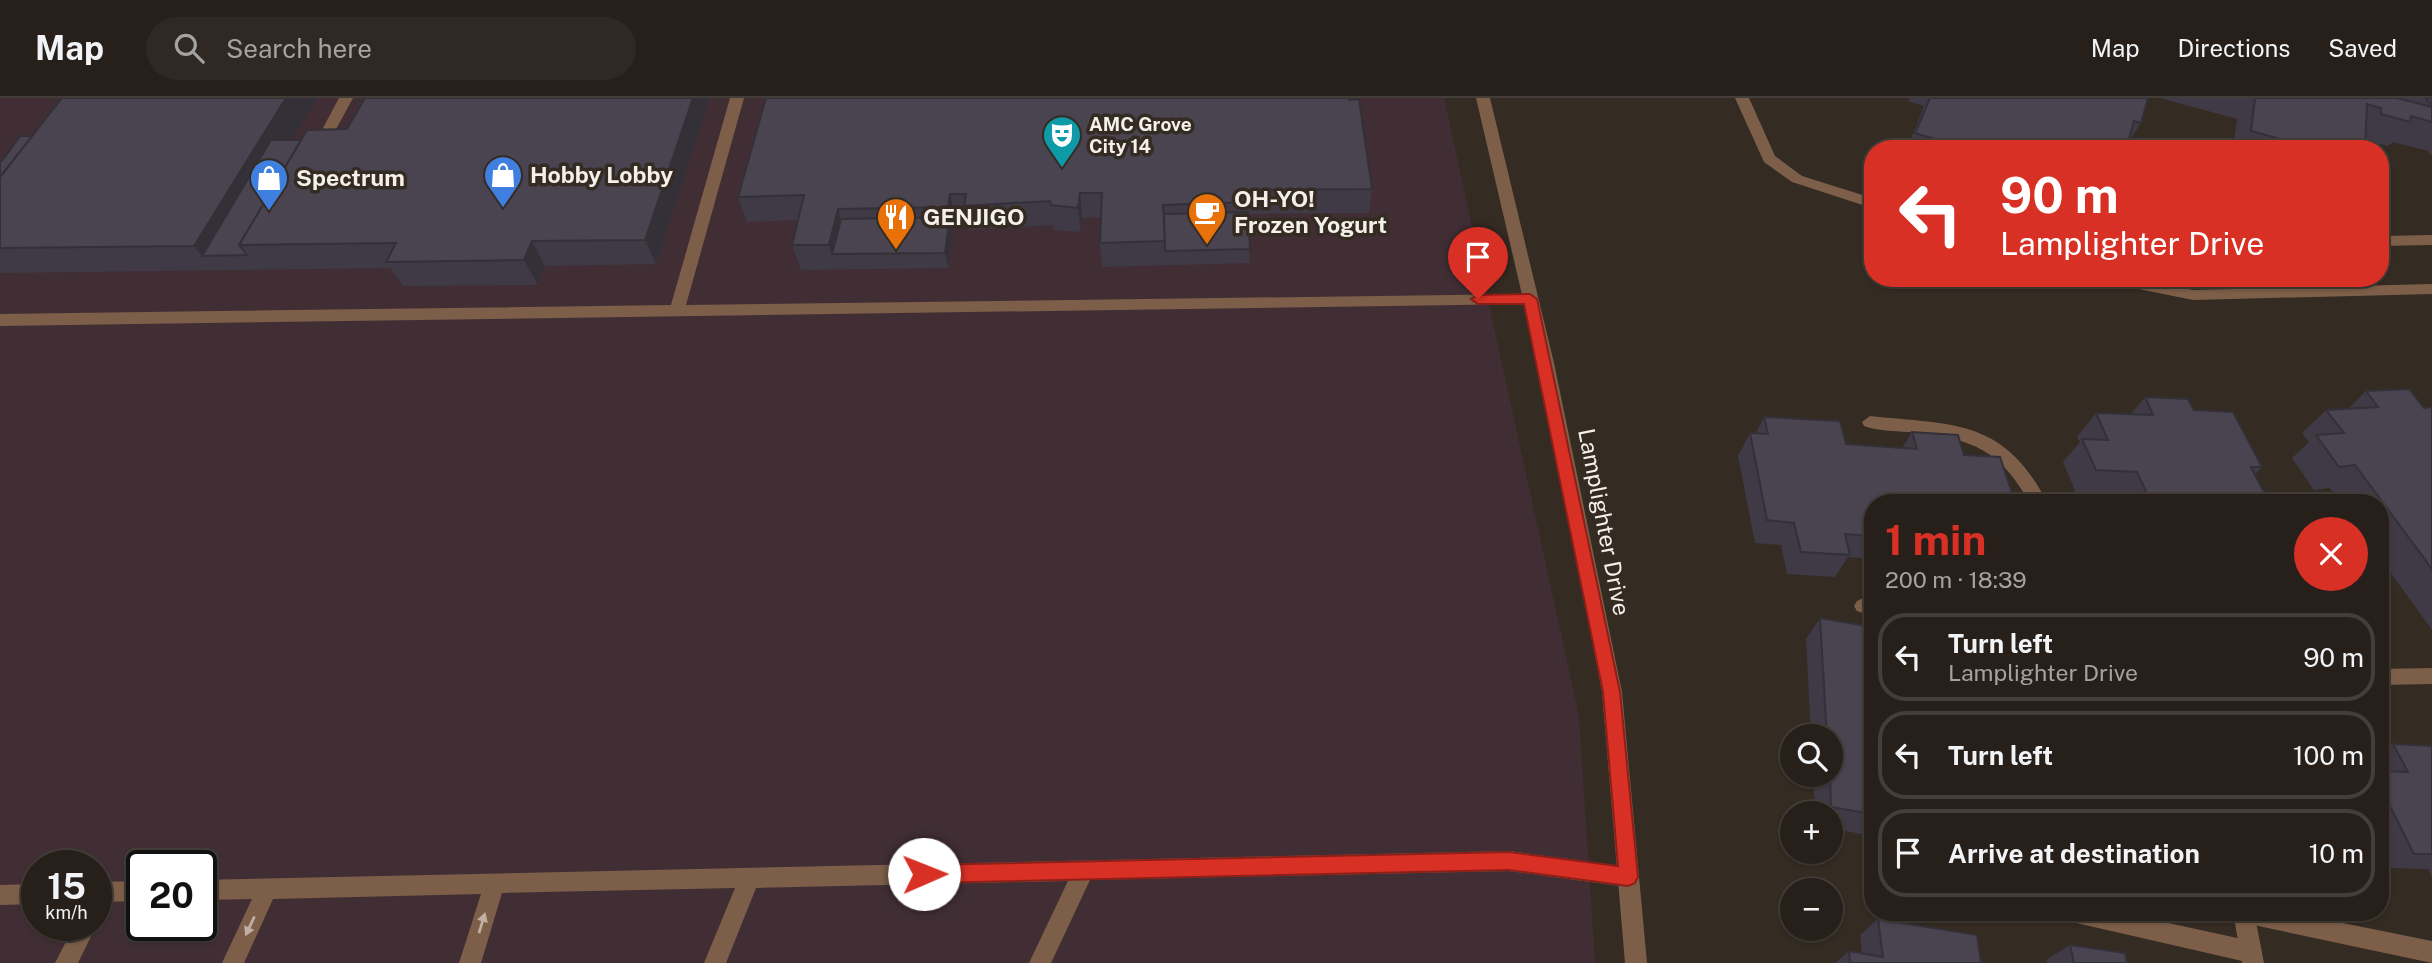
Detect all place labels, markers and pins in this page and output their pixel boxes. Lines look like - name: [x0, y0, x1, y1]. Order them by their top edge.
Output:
- place label: AMC Grove City 14: [1089, 113, 1192, 157]
- theatre icon: AMC Grove City 14: [1041, 114, 1083, 169]
- shop icon: Hobby Lobby: [482, 154, 524, 209]
- shop icon: Spectrum: [248, 157, 290, 212]
- place label: Hobby Lobby: [530, 161, 673, 188]
- place label: Spectrum: [296, 164, 405, 191]
- place label: OH-YO! Frozen Yogurt: [1234, 185, 1387, 238]
- cafe icon: OH-YO! Frozen Yogurt: [1186, 191, 1228, 246]
- restaurant icon: GENJIGO: [875, 196, 917, 251]
- place label: GENJIGO: [923, 203, 1024, 230]
- pin: [1448, 227, 1508, 299]

